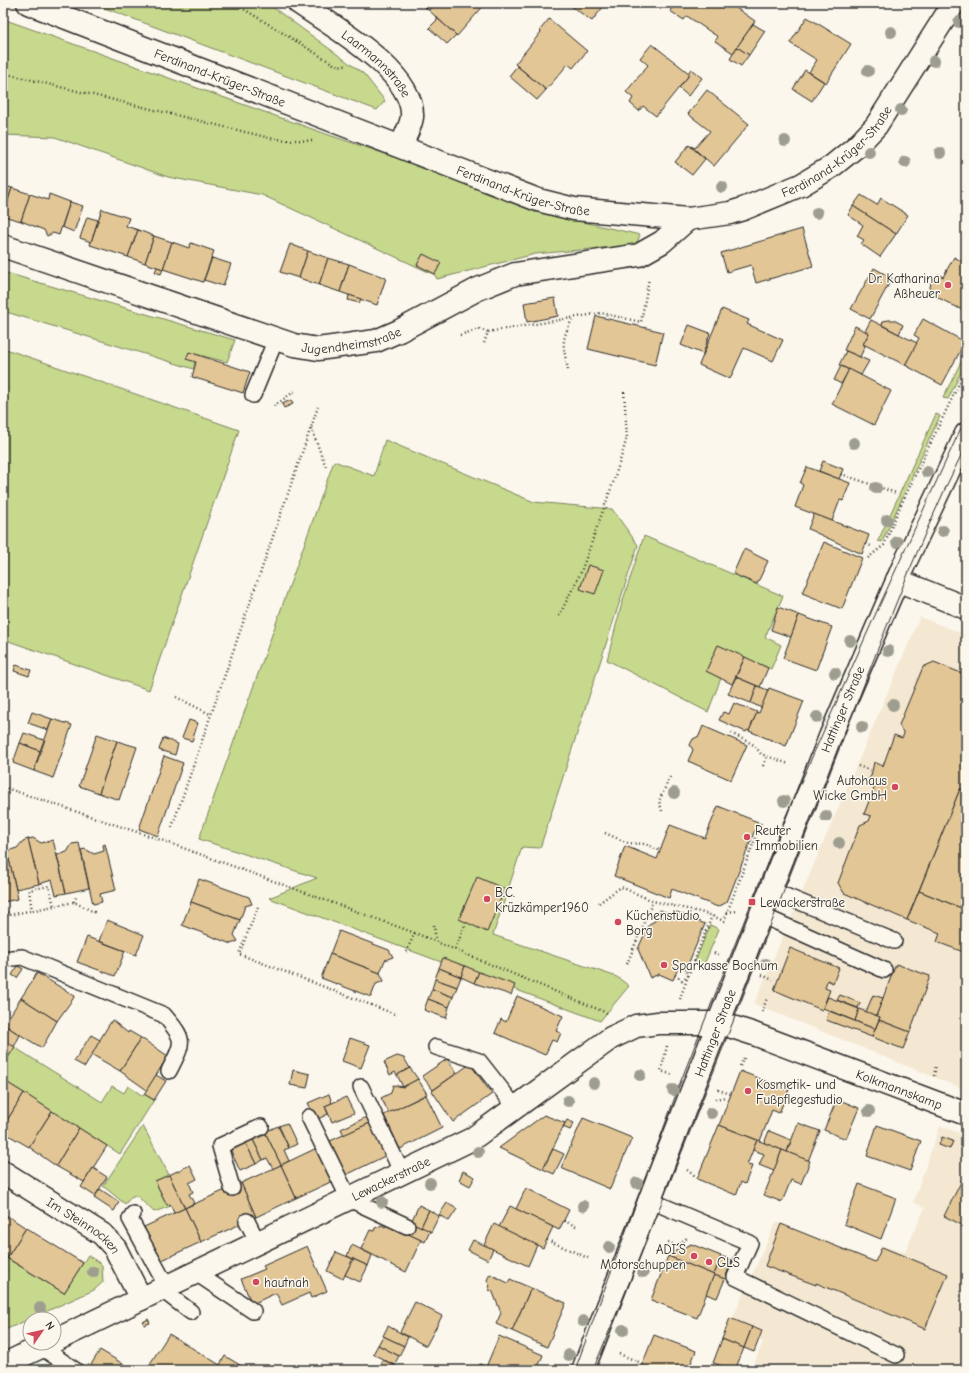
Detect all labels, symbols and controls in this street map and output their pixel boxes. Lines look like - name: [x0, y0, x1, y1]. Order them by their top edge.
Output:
- street label: Laarmannstraße: [339, 27, 414, 100]
- street label: Ferdinand-Krüger-Straße: [152, 46, 288, 110]
- street label: Ferdinand-Krüger-Straße: [779, 103, 895, 200]
- street label: Ferdinand-Krüger-Straße: [454, 162, 591, 218]
- place label: Dr. Katharina Aßheuer: [868, 271, 941, 301]
- marker: Dr. Katharina Aßheuer: [943, 280, 953, 290]
- street label: Jugendheimstraße: [300, 324, 404, 357]
- street label: Hattinger Straße: [818, 663, 868, 755]
- place label: Autohaus Wicke GmbH: [813, 773, 887, 803]
- marker: Autohaus Wicke GmbH: [890, 782, 900, 792]
- place label: Reuter Immobilien: [755, 823, 818, 853]
- marker: Reuter Immobilien: [742, 832, 752, 842]
- place label: B.C. Krüzkämper1960: [495, 885, 589, 915]
- marker: B.C. Krüzkämper1960: [482, 894, 492, 904]
- place label: Lewackerstraße: [760, 895, 846, 910]
- marker: Lewackerstraße: [747, 897, 757, 907]
- place label: Küchenstudio Borg: [626, 908, 699, 938]
- marker: Küchenstudio Borg: [613, 917, 623, 927]
- place label: Sparkasse Bochum: [672, 958, 778, 973]
- marker: Sparkasse Bochum: [659, 960, 669, 970]
- street label: Hattinger Straße: [691, 987, 739, 1079]
- street label: Kolkmannskamp: [854, 1066, 944, 1112]
- place label: Kosmetik- und Fußpflegestudio: [756, 1077, 843, 1107]
- marker: Kosmetik- und Fußpflegestudio: [743, 1086, 753, 1096]
- street label: Lewackerstraße: [349, 1153, 433, 1204]
- street label: Im Steinnocken: [44, 1194, 123, 1256]
- place label: ADI´S Motorschuppen: [600, 1242, 686, 1272]
- marker: ADI´S Motorschuppen: [689, 1251, 699, 1261]
- place label: GLS: [717, 1255, 740, 1270]
- marker: GLS: [704, 1257, 714, 1267]
- place label: hautnah: [264, 1275, 309, 1290]
- marker: hautnah: [251, 1277, 261, 1287]
- north arrow: [22, 1311, 62, 1351]
- text: N: [42, 1319, 57, 1332]

